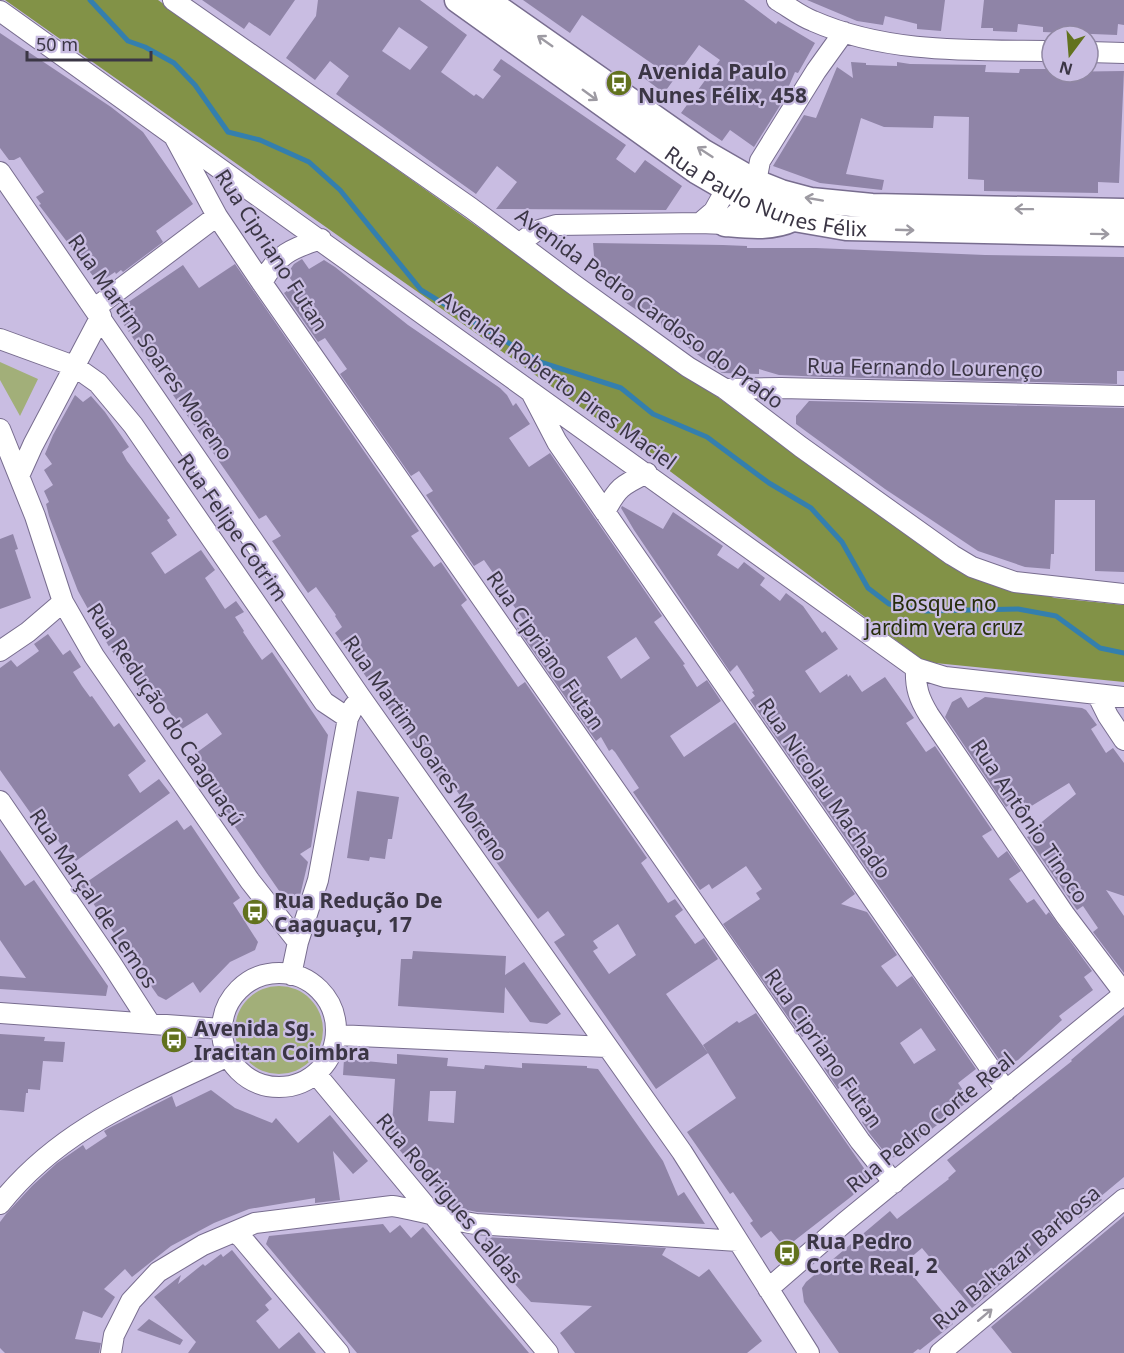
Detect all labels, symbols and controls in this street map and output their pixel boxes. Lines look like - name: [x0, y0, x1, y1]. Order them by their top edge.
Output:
- scale bar: [27, 24, 152, 62]
- north arrow: [1040, 24, 1100, 84]
- text: 50 m: [36, 32, 78, 56]
- one-way arrow: [538, 35, 554, 47]
- text: N: [1057, 56, 1075, 81]
- place label: Avenida Paulo Nunes Félix, 458: [638, 57, 807, 109]
- bus stop icon: Avenida Paulo Nunes Félix, 458: [604, 68, 634, 98]
- one-way arrow: [582, 89, 598, 102]
- street label: Rua Paulo Nunes Félix: [659, 139, 867, 242]
- one-way arrow: [697, 146, 714, 159]
- street label: Rua Cipriano Futan: [209, 163, 335, 337]
- one-way arrow: [804, 194, 824, 205]
- street label: Avenida Pedro Cardoso do Prado: [510, 201, 790, 415]
- one-way arrow: [1014, 203, 1034, 215]
- one-way arrow: [895, 224, 915, 235]
- street label: Rua Martim Soares Moreno: [62, 228, 240, 466]
- one-way arrow: [1090, 228, 1110, 239]
- street label: Avenida Roberto Pires Maciel: [434, 284, 682, 476]
- street label: Rua Fernando Lourenço: [807, 351, 1043, 383]
- street label: Rua Felipe Cotrim: [172, 448, 294, 606]
- street label: Rua Cipriano Futan: [481, 565, 611, 735]
- park label: Bosque no jardim vera cruz: [863, 589, 1023, 641]
- street label: Rua Redução do Caaguaçú: [81, 597, 251, 831]
- street label: Rua Martim Soares Moreno: [337, 629, 515, 867]
- street label: Rua Nicolau Machado: [752, 692, 898, 884]
- street label: Rua Antônio Tinoco: [965, 734, 1095, 908]
- street label: Rua Marçal de Lemos: [24, 803, 164, 993]
- place label: Rua Redução De Caaguaçu, 17: [274, 886, 443, 938]
- bus stop icon: Rua Redução De Caaguaçu, 17: [240, 897, 270, 927]
- street label: Rua Cipriano Futan: [759, 963, 889, 1133]
- place label: Avenida Sg. Iracitan Coimbra: [194, 1014, 370, 1066]
- bus stop icon: Avenida Sg. Iracitan Coimbra: [159, 1025, 189, 1055]
- street label: Rua Pedro Corte Real: [840, 1045, 1020, 1199]
- street label: Rua Rodrigues Caldas: [370, 1107, 530, 1289]
- street label: Rua Baltazar Barbosa: [926, 1179, 1106, 1335]
- place label: Rua Pedro Corte Real, 2: [806, 1227, 938, 1279]
- bus stop icon: Rua Pedro Corte Real, 2: [772, 1238, 802, 1268]
- one-way arrow: [977, 1309, 993, 1322]

